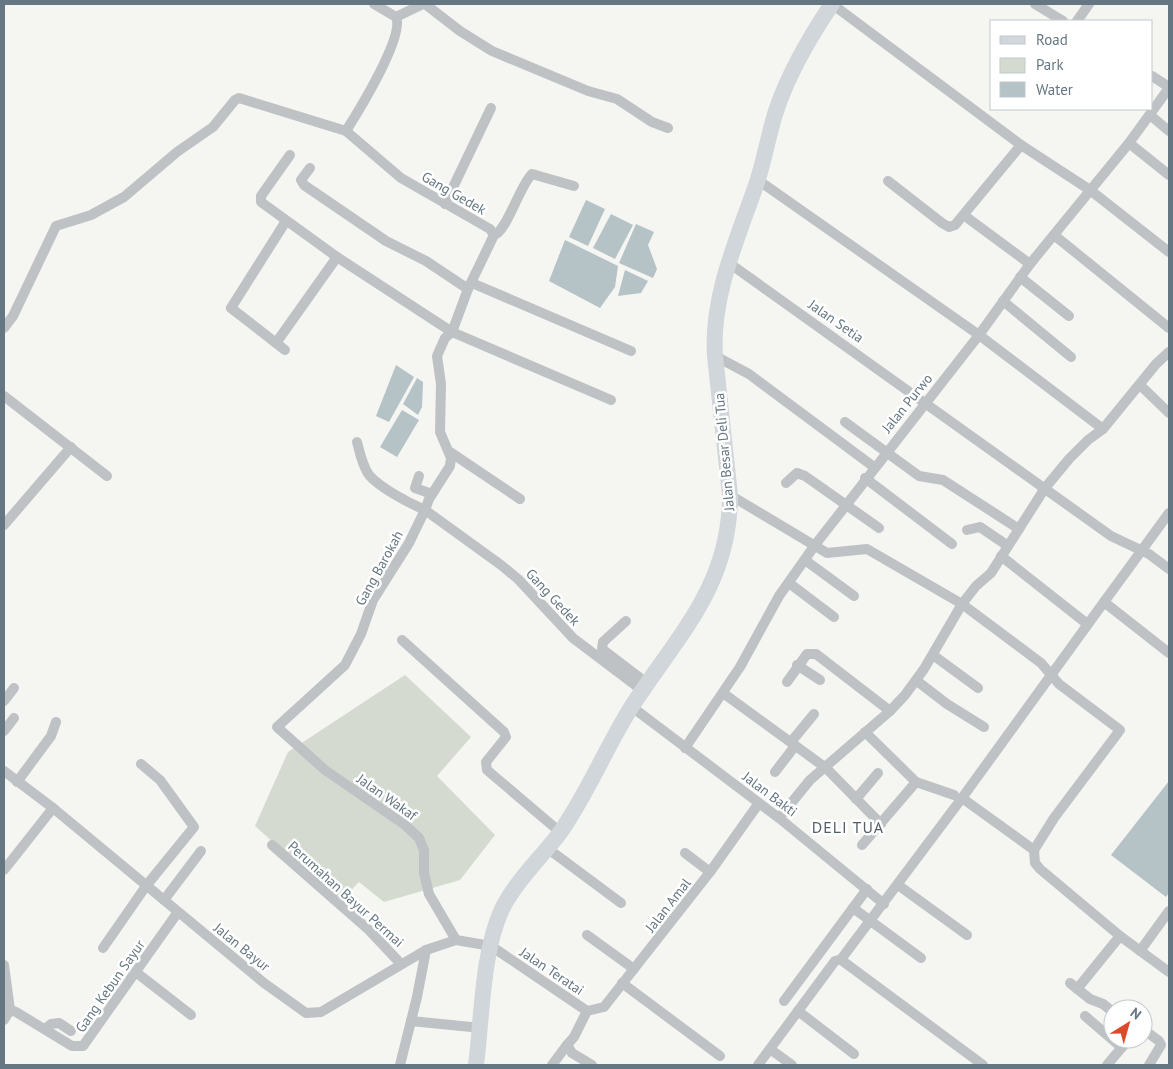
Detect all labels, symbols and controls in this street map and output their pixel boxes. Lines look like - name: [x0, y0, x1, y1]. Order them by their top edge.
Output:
- legend: [990, 20, 1153, 110]
- text: Road: [1036, 30, 1068, 49]
- text: Park: [1036, 55, 1064, 74]
- text: Water: [1036, 80, 1073, 99]
- street label: Gang Gedek: [419, 167, 490, 219]
- street label: Jalan Setia: [804, 295, 867, 347]
- street label: Jalan Purwo: [877, 370, 936, 437]
- street label: Jalan Besar Deli Tua: [710, 392, 738, 513]
- street label: Gang Barokah: [351, 527, 407, 609]
- street label: Gang Gedek: [522, 565, 584, 629]
- street label: Jalan Bakti: [738, 767, 801, 820]
- street label: Jalan Wakaf: [353, 769, 421, 825]
- district label: DELI TUA: [812, 817, 884, 837]
- street label: Perumahan Bayur Permai: [284, 837, 408, 951]
- street label: Jalan Amal: [641, 874, 695, 936]
- street label: Jalan Bayur: [209, 918, 274, 975]
- street label: Gang Kebun Sayur: [71, 936, 149, 1036]
- street label: Jalan Teratai: [516, 942, 587, 999]
- north arrow: [1103, 999, 1153, 1049]
- text: N: [1127, 1004, 1145, 1024]

